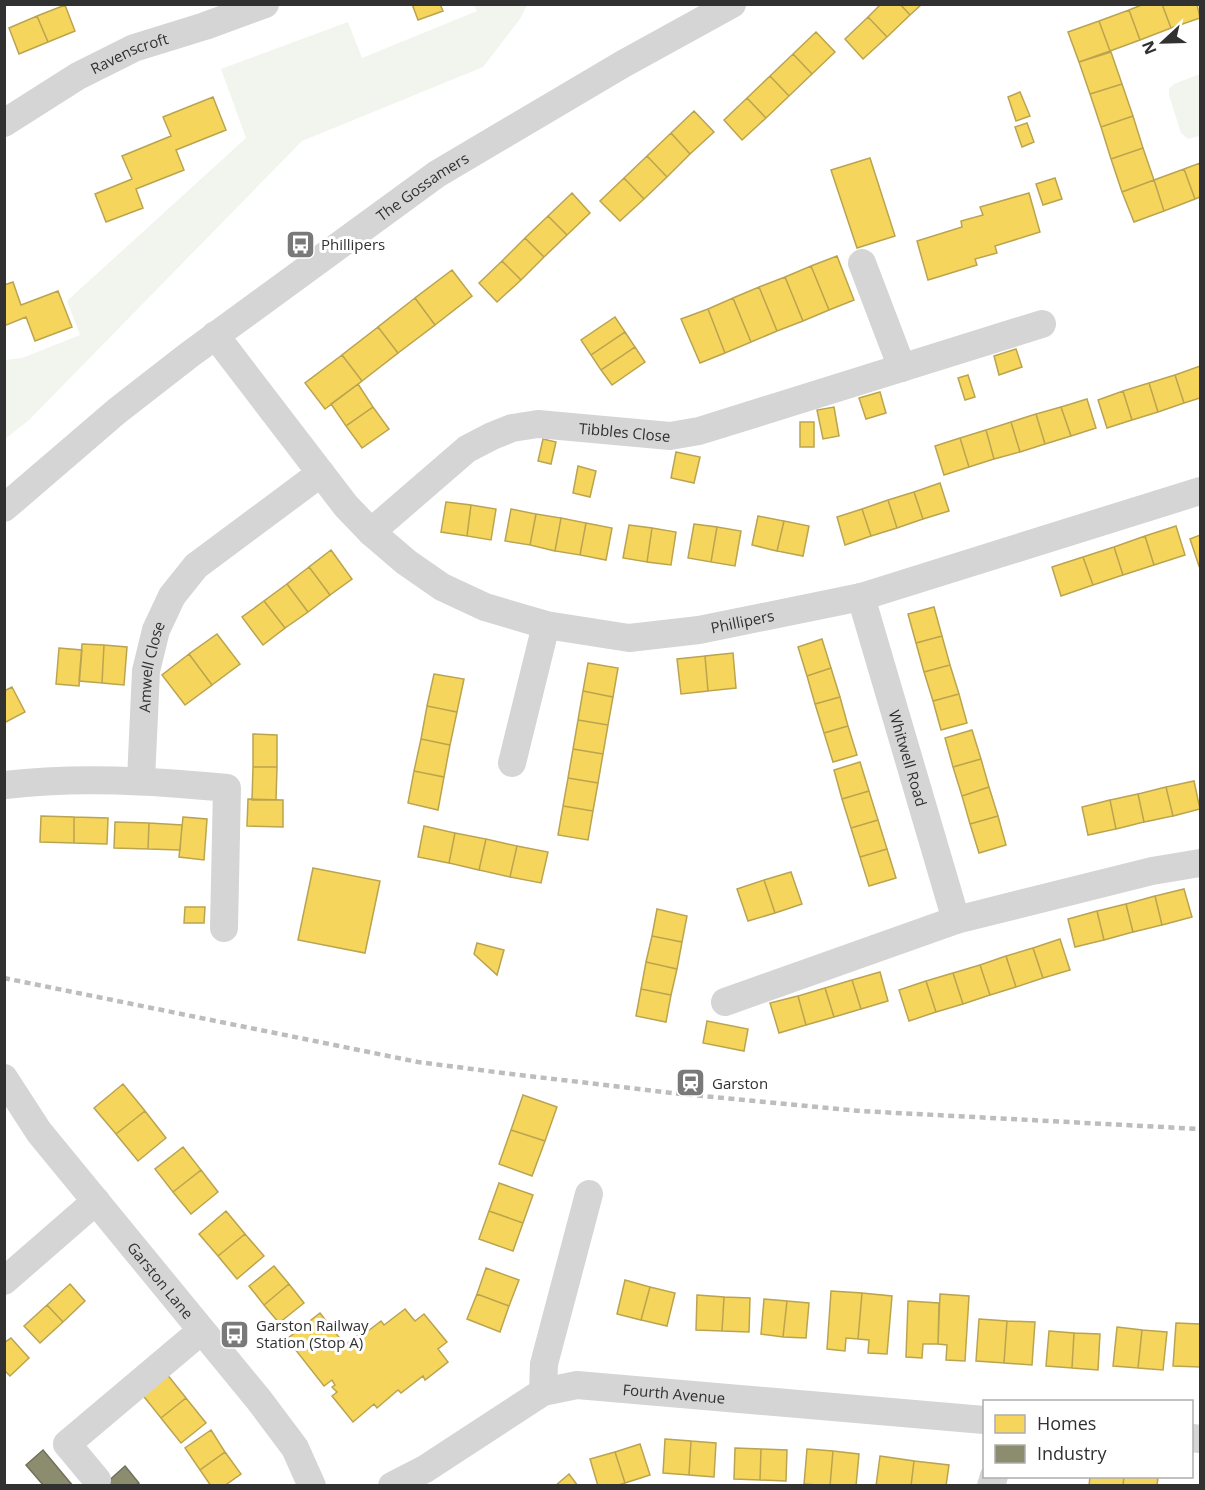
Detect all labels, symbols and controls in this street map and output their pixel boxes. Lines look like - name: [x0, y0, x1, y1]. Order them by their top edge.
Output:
- north arrow: [1133, 12, 1193, 72]
- street label: Ravenscroft: [87, 28, 170, 78]
- text: N: [1136, 37, 1162, 58]
- street label: The Gossamers: [372, 148, 472, 225]
- bus stop icon: Phillipers: [284, 228, 316, 260]
- place label: Phillipers: [321, 234, 385, 254]
- street label: Tibbles Close: [578, 418, 671, 446]
- street label: Phillipers: [709, 605, 776, 637]
- street label: Amwell Close: [134, 618, 169, 713]
- street label: Whitwell Road: [885, 708, 932, 809]
- station icon: Garston: [675, 1067, 707, 1099]
- place label: Garston: [712, 1073, 768, 1093]
- street label: Garston Lane: [123, 1238, 198, 1323]
- place label: Garston Railway Station (Stop A): [256, 1315, 369, 1352]
- bus stop icon: Garston Railway Station (Stop A): [219, 1318, 251, 1350]
- street label: Fourth Avenue: [622, 1379, 726, 1408]
- legend: [983, 1400, 1193, 1478]
- text: Homes: [1037, 1411, 1096, 1435]
- text: Industry: [1037, 1441, 1107, 1465]

